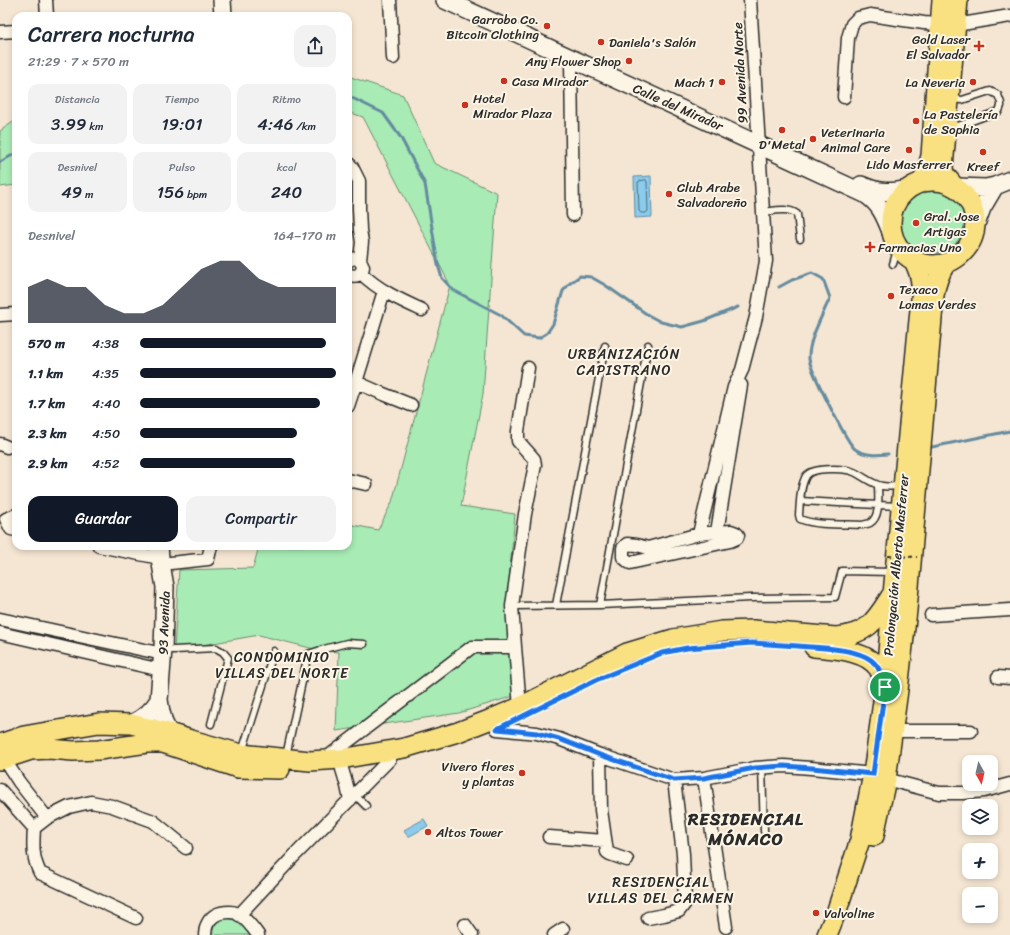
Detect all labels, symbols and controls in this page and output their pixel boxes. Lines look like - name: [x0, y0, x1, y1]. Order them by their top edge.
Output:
- place label: Garrobo Co. Bitcoin Clothing: [446, 8, 539, 46]
- text: Carrera nocturna: [28, 15, 195, 54]
- marker: Garrobo Co. Bitcoin Clothing: [542, 21, 552, 31]
- street label: 99 Avenida Norte: [726, 22, 754, 124]
- button: share: [294, 25, 336, 67]
- place label: Gold Laser El Salvador: [906, 28, 971, 66]
- place label: Daniela's Salón: [609, 31, 696, 54]
- marker: Daniela's Salón: [596, 37, 606, 47]
- marker: Gold Laser El Salvador: [973, 40, 985, 52]
- text: 21:29 · 7 × 570 m: [28, 50, 129, 73]
- place label: Any Flower Shop: [524, 50, 621, 73]
- marker: Any Flower Shop: [624, 56, 634, 66]
- place label: Casa Mirador: [512, 70, 589, 93]
- place label: Mach 1: [675, 71, 714, 94]
- place label: La Neveria: [906, 71, 965, 94]
- marker: Casa Mirador: [499, 76, 509, 86]
- street label: Calle del Mirador: [629, 77, 728, 138]
- marker: Mach 1: [717, 77, 727, 87]
- marker: La Neveria: [968, 77, 978, 87]
- place label: Hotel Mirador Plaza: [473, 87, 552, 125]
- text: Distancia: [55, 90, 100, 109]
- text: Tiempo: [165, 90, 199, 109]
- text: Ritmo: [272, 90, 301, 109]
- marker: Hotel Mirador Plaza: [460, 100, 470, 110]
- place label: La Pastelería de Sophia: [924, 103, 998, 141]
- text: 3.99: [51, 109, 86, 139]
- text: 19:01: [162, 109, 202, 139]
- text: 4:46: [257, 109, 293, 139]
- marker: La Pastelería de Sophia: [911, 116, 921, 126]
- text: km: [86, 117, 104, 136]
- text: /km: [293, 117, 316, 136]
- place label: Veterinaria Animal Care: [820, 121, 891, 159]
- marker: D'Metal: [777, 125, 787, 135]
- place label: D'Metal: [759, 133, 805, 156]
- marker: Veterinaria Animal Care: [808, 134, 818, 144]
- marker: Lido Masferrer: [904, 145, 914, 155]
- marker: Kreef: [978, 147, 988, 157]
- place label: Lido Masferrer: [866, 153, 952, 176]
- place label: Kreef: [967, 155, 1000, 178]
- text: Desnivel: [57, 158, 97, 177]
- text: Pulso: [169, 158, 195, 177]
- text: kcal: [277, 158, 297, 177]
- place label: Club Arabe Salvadoreño: [677, 176, 747, 214]
- text: 49: [61, 177, 82, 207]
- text: 156: [157, 177, 184, 207]
- text: 240: [271, 177, 302, 207]
- text: m: [82, 185, 94, 204]
- text: bpm: [184, 185, 207, 204]
- marker: Club Arabe Salvadoreño: [664, 189, 674, 199]
- place label: Gral. Jose Artigas: [923, 205, 979, 243]
- marker: Gral. Jose Artigas: [911, 218, 921, 228]
- text: Desnivel: [28, 224, 75, 247]
- text: 164–170 m: [273, 224, 336, 247]
- place label: Farmacias Uno: [878, 236, 962, 259]
- marker: Farmacias Uno: [865, 242, 875, 252]
- place label: Texaco Lomas Verdes: [899, 278, 976, 316]
- marker: Texaco Lomas Verdes: [886, 291, 896, 301]
- text: 570 m: [28, 332, 65, 355]
- text: 4:38: [92, 332, 119, 355]
- district label: URBANIZACIÓN CAPISTRANO: [568, 342, 680, 383]
- text: 1.1 km: [28, 362, 63, 385]
- text: 4:35: [92, 362, 119, 385]
- text: 1.7 km: [28, 392, 65, 415]
- text: 4:40: [92, 392, 120, 415]
- text: 2.3 km: [28, 422, 67, 445]
- text: 4:50: [92, 422, 120, 445]
- text: 2.9 km: [28, 452, 68, 475]
- text: 4:52: [92, 452, 120, 475]
- street label: Prolongación Alberto Masferrer: [877, 473, 915, 657]
- button: Guardar: [28, 496, 178, 542]
- button: Compartir: [186, 496, 336, 542]
- street label: 93 Avenida: [151, 590, 177, 655]
- district label: CONDOMINIO VILLAS DEL NORTE: [215, 645, 349, 686]
- pin: [868, 670, 902, 704]
- icon: arrive: [874, 676, 896, 698]
- place label: Vivero flores y plantas: [442, 755, 515, 793]
- north arrow: [962, 755, 998, 791]
- map controls: [962, 755, 998, 923]
- marker: Vivero flores y plantas: [517, 768, 527, 778]
- button: layers: [962, 799, 998, 835]
- district label: RESIDENCIAL MÓNACO: [687, 804, 804, 854]
- place label: Altos Tower: [435, 821, 503, 844]
- marker: Altos Tower: [423, 827, 433, 837]
- button: +: [962, 843, 998, 879]
- district label: RESIDENCIAL VILLAS DEL CARMEN: [588, 870, 734, 911]
- button: −: [962, 887, 998, 923]
- place label: Valvoline: [824, 902, 875, 925]
- marker: Valvoline: [811, 908, 821, 918]

